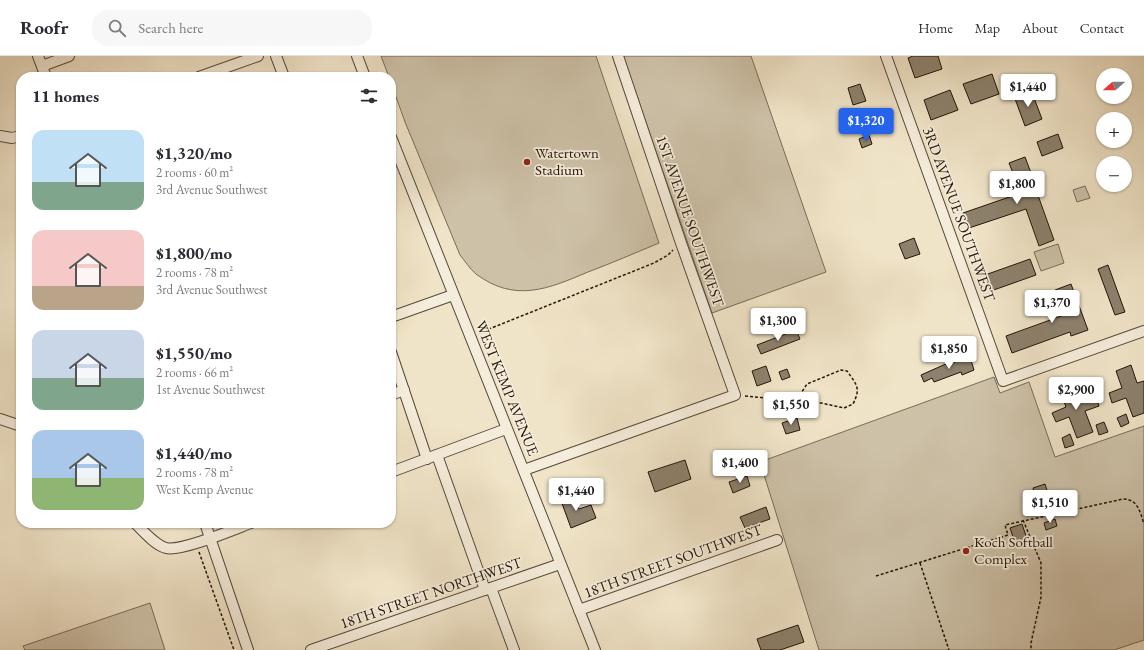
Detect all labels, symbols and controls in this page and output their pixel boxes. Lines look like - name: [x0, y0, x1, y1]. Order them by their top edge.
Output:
- search box: [92, 10, 372, 46]
- text: Roofr: [20, 15, 68, 40]
- icon: search: [106, 17, 128, 39]
- text: Search here: [138, 18, 203, 37]
- text: Home: [918, 19, 953, 37]
- text: Map: [975, 19, 1000, 37]
- text: About: [1022, 19, 1058, 37]
- text: Contact: [1080, 19, 1124, 37]
- north arrow: [1096, 68, 1132, 104]
- map controls: [1096, 68, 1132, 192]
- pin: $1,440: [995, 74, 1061, 108]
- text: $1,440: [1010, 78, 1046, 95]
- text: 11 homes: [32, 85, 99, 107]
- icon: filters: [358, 85, 380, 107]
- pin: $1,320: [833, 108, 899, 142]
- text: $1,320: [848, 112, 884, 129]
- button: +: [1096, 112, 1132, 148]
- street label: 3RD AVENUE SOUTHWEST: [919, 124, 1000, 305]
- street label: 1ST AVENUE SOUTHWEST: [652, 133, 729, 310]
- text: $1,320/mo: [156, 142, 232, 164]
- place label: Watertown Stadium: [535, 143, 599, 179]
- icon: home: [64, 146, 112, 194]
- button: −: [1096, 156, 1132, 192]
- marker: Watertown Stadium: [522, 157, 532, 167]
- text: 2 rooms · 60 m²: [156, 164, 233, 181]
- pin: $1,800: [984, 171, 1050, 205]
- text: $1,800: [999, 175, 1035, 192]
- text: 3rd Avenue Southwest: [156, 181, 267, 198]
- text: $1,800/mo: [156, 242, 232, 264]
- icon: home: [64, 246, 112, 294]
- text: 2 rooms · 78 m²: [156, 264, 233, 281]
- text: 3rd Avenue Southwest: [156, 281, 267, 298]
- pin: $1,370: [1019, 290, 1085, 324]
- text: $1,370: [1034, 294, 1070, 311]
- pin: $1,300: [745, 308, 811, 342]
- text: $1,300: [760, 312, 796, 329]
- street label: WEST KEMP AVENUE: [472, 318, 543, 459]
- pin: $1,850: [916, 336, 982, 370]
- text: $1,850: [931, 340, 967, 357]
- text: $1,550/mo: [156, 342, 232, 364]
- icon: home: [64, 346, 112, 394]
- text: 2 rooms · 66 m²: [156, 364, 233, 381]
- pin: $2,900: [1043, 377, 1109, 411]
- text: 1st Avenue Southwest: [156, 381, 265, 398]
- text: $2,900: [1058, 381, 1094, 398]
- pin: $1,550: [758, 392, 824, 426]
- text: $1,550: [773, 396, 809, 413]
- text: $1,440/mo: [156, 442, 232, 464]
- icon: home: [64, 446, 112, 494]
- pin: $1,400: [707, 450, 773, 484]
- text: $1,400: [722, 454, 758, 471]
- text: 2 rooms · 78 m²: [156, 464, 233, 481]
- pin: $1,440: [543, 478, 609, 512]
- text: West Kemp Avenue: [156, 481, 253, 498]
- text: $1,440: [558, 482, 594, 499]
- pin: $1,510: [1017, 490, 1083, 524]
- text: $1,510: [1032, 494, 1068, 511]
- street label: 18TH STREET SOUTHWEST: [581, 519, 765, 602]
- place label: Koch Softball Complex: [974, 532, 1053, 568]
- marker: Koch Softball Complex: [961, 546, 971, 556]
- street label: 18TH STREET NORTHWEST: [337, 552, 525, 633]

